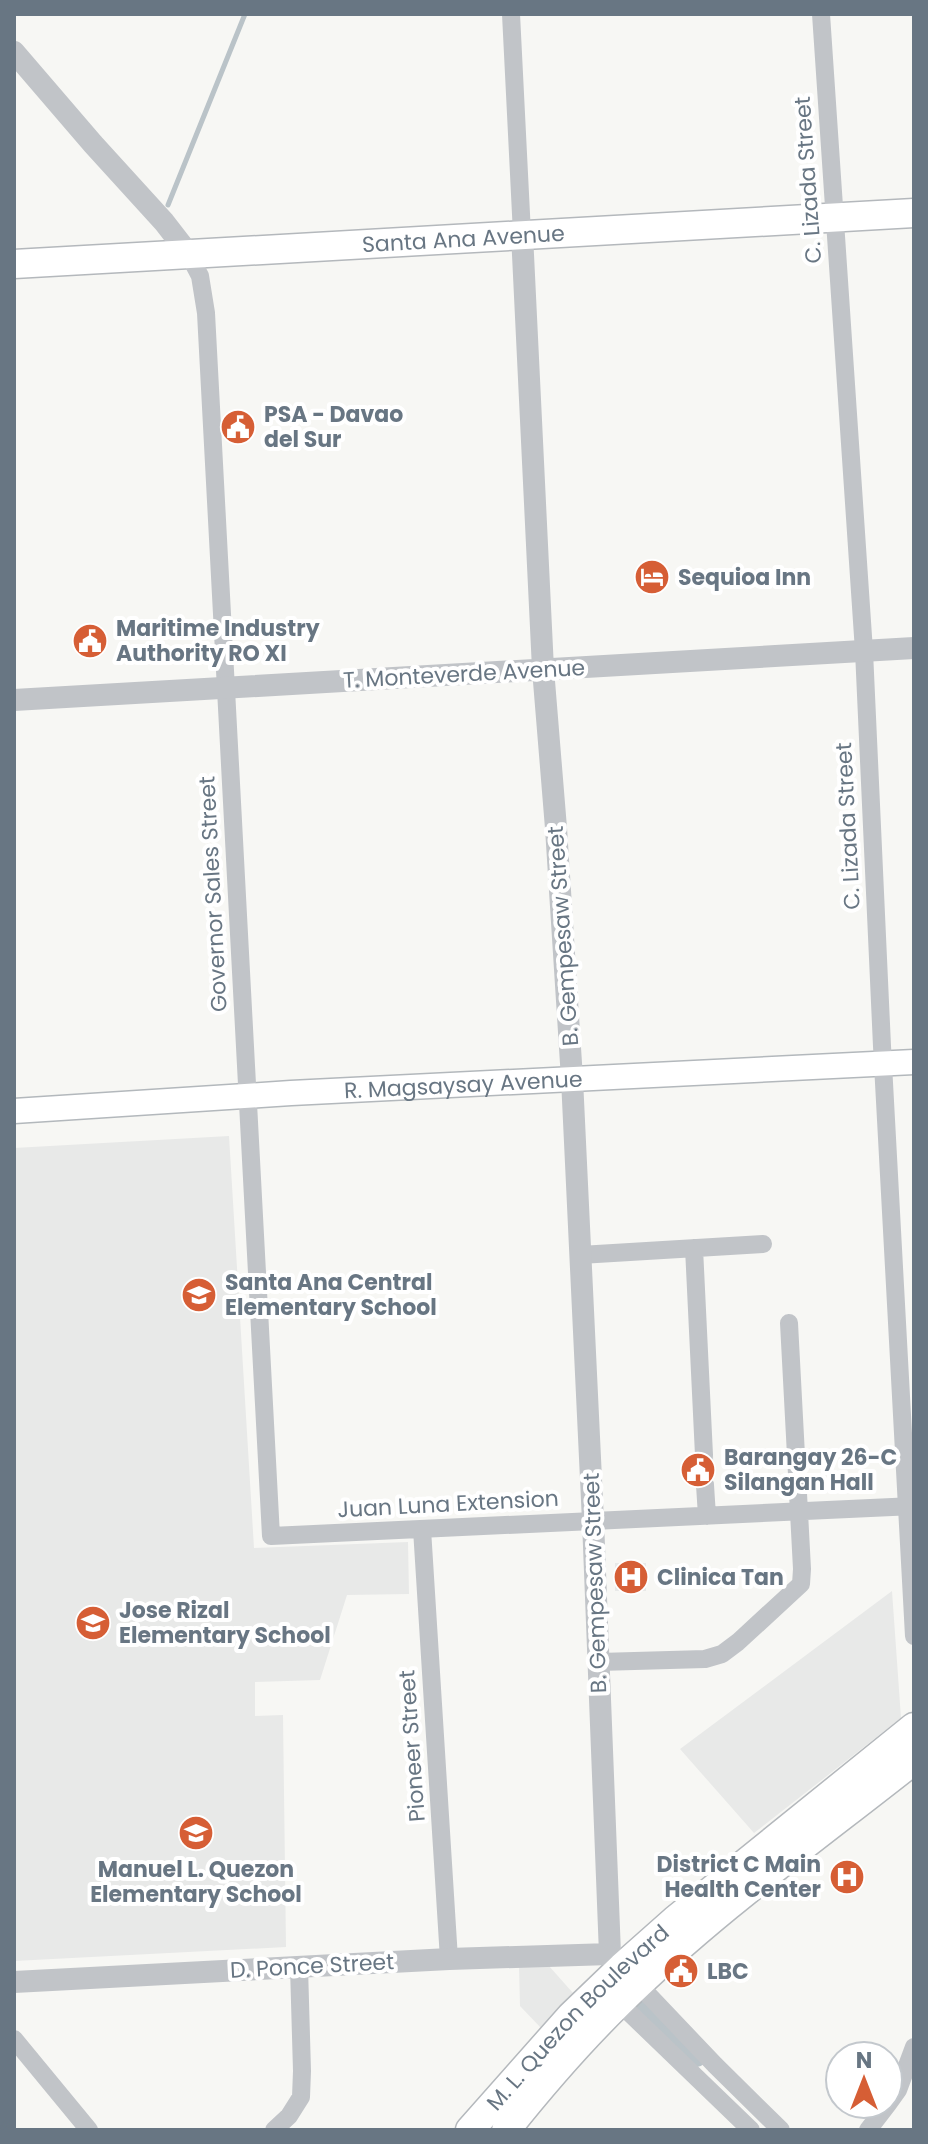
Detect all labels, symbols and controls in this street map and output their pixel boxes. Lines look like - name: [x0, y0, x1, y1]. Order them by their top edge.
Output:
- street label: C. Lizada Street: [787, 95, 829, 265]
- street label: Santa Ana Avenue: [361, 217, 565, 260]
- place label: PSA - Davao del Sur: [264, 399, 403, 455]
- public building icon: PSA - Davao del Sur: [219, 408, 257, 446]
- hotel icon: Sequioa Inn: [633, 558, 671, 596]
- place label: Sequioa Inn: [678, 562, 811, 593]
- place label: Maritime Industry Authority RO XI: [116, 613, 320, 669]
- public building icon: Maritime Industry Authority RO XI: [71, 622, 109, 660]
- street label: T. Monteverde Avenue: [342, 652, 586, 696]
- street label: C. Lizada Street: [828, 742, 868, 910]
- street label: Governor Sales Street: [191, 775, 235, 1013]
- street label: B. Gempesaw Street: [540, 825, 586, 1047]
- street label: R. Magsaysay Avenue: [343, 1063, 583, 1106]
- place label: Santa Ana Central Elementary School: [225, 1267, 437, 1323]
- school or university icon: Santa Ana Central Elementary School: [180, 1276, 218, 1314]
- place label: Barangay 26-C Silangan Hall: [724, 1442, 897, 1498]
- public building icon: Barangay 26-C Silangan Hall: [679, 1451, 717, 1489]
- street label: B. Gempesaw Street: [576, 1472, 614, 1694]
- street label: Juan Luna Extension: [337, 1483, 559, 1525]
- hospital icon: Clinica Tan: [612, 1558, 650, 1596]
- place label: Clinica Tan: [657, 1562, 784, 1593]
- place label: Jose Rizal Elementary School: [119, 1595, 331, 1651]
- school or university icon: Jose Rizal Elementary School: [74, 1604, 112, 1642]
- street label: Pioneer Street: [391, 1669, 433, 1823]
- school or university icon: Manuel L. Quezon Elementary School: [177, 1814, 215, 1852]
- place label: District C Main Health Center: [657, 1849, 821, 1905]
- place label: Manuel L. Quezon Elementary School: [90, 1854, 302, 1910]
- hospital icon: District C Main Health Center: [828, 1858, 866, 1896]
- street label: M. L. Quezon Boulevard: [479, 1917, 676, 2117]
- street label: D. Ponce Street: [229, 1946, 395, 1986]
- public building icon: LBC: [662, 1952, 700, 1990]
- place label: LBC: [707, 1956, 749, 1987]
- north arrow: [824, 2040, 904, 2120]
- text: N: [856, 2045, 872, 2076]

